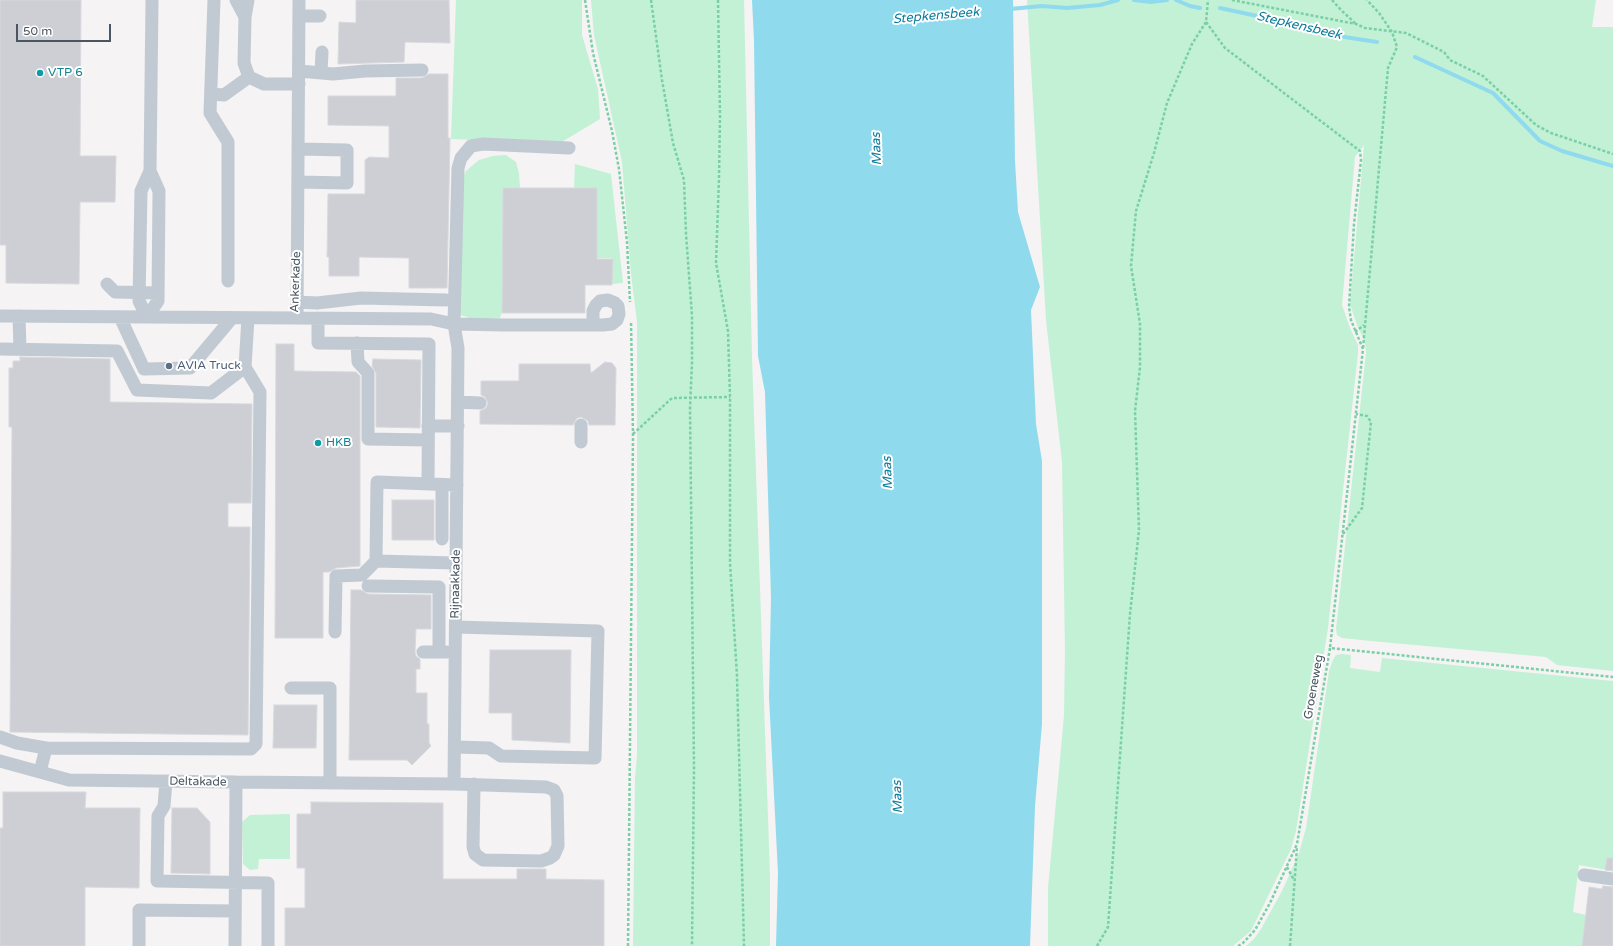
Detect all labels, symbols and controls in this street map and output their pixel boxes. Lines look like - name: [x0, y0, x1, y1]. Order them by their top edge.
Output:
- water label: Stepkensbeek: [892, 4, 980, 28]
- water label: Stepkensbeek: [1255, 9, 1343, 43]
- scale bar: [18, 16, 113, 42]
- text: 50 m: [23, 24, 52, 38]
- place label: VTP 6: [48, 66, 83, 80]
- marker: VTP 6: [35, 68, 45, 78]
- water label: Maas: [869, 132, 885, 166]
- street label: Ankerkade: [288, 251, 304, 313]
- place label: AVIA Truck: [177, 359, 241, 373]
- marker: AVIA Truck: [164, 361, 174, 371]
- place label: HKB: [326, 436, 351, 450]
- marker: HKB: [313, 438, 323, 448]
- water label: Maas: [880, 456, 896, 490]
- street label: Rijnaakkade: [448, 549, 464, 619]
- street label: Groeneweg: [1301, 654, 1327, 720]
- street label: Deltakade: [169, 774, 227, 790]
- water label: Maas: [890, 780, 906, 814]

